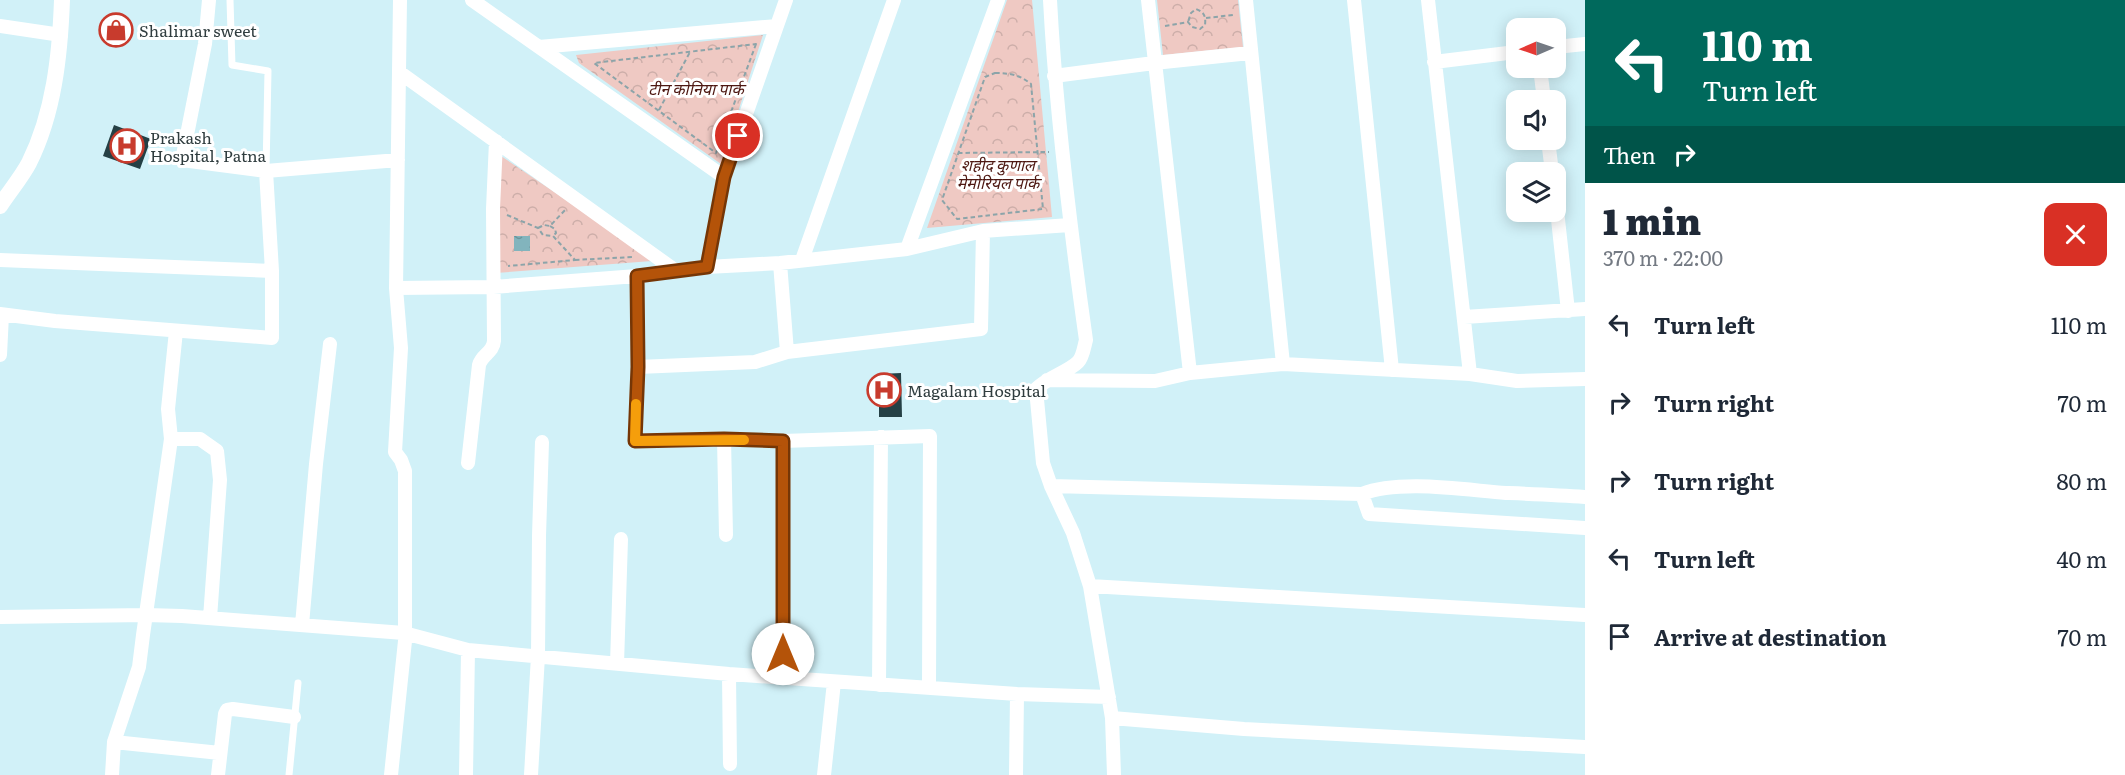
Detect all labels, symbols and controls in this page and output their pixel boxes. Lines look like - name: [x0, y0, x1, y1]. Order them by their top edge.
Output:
- shop icon: Shalimar sweet: [98, 12, 134, 48]
- text: 110 m: [1702, 12, 1813, 74]
- place label: Shalimar sweet: [139, 18, 257, 42]
- north arrow: [1506, 18, 1566, 78]
- map controls: [1506, 18, 1566, 222]
- icon: left: [1603, 24, 1681, 102]
- text: Turn left: [1702, 69, 1817, 109]
- park label: टीन कोनिया पार्क: [648, 76, 747, 100]
- button: sound: [1506, 90, 1566, 150]
- pin: [712, 110, 763, 161]
- icon: arrive: [721, 119, 754, 152]
- place label: Prakash Hospital, Patna: [150, 125, 267, 167]
- hospital icon: Prakash Hospital, Patna: [109, 128, 145, 164]
- text: Then: [1603, 138, 1656, 171]
- icon: right: [1668, 138, 1701, 171]
- park label: शहीद कुणाल मेमोरियल पार्क: [957, 152, 1043, 194]
- button: layers: [1506, 162, 1566, 222]
- text: 1 min: [1603, 193, 1701, 246]
- button: close: [2044, 203, 2107, 266]
- text: 370 m · 22:00: [1603, 242, 1723, 272]
- icon: left: [1603, 308, 1636, 341]
- text: Turn left: [1654, 308, 1755, 341]
- text: 110 m: [2051, 308, 2107, 341]
- hospital icon: Magalam Hospital: [866, 372, 902, 408]
- place label: Magalam Hospital: [907, 378, 1046, 402]
- icon: right: [1603, 386, 1636, 419]
- text: Turn right: [1654, 386, 1774, 419]
- text: 70 m: [2057, 386, 2107, 419]
- icon: right: [1603, 464, 1636, 497]
- text: Turn right: [1654, 464, 1774, 497]
- text: 80 m: [2056, 464, 2107, 497]
- icon: left: [1603, 542, 1636, 575]
- text: Turn left: [1654, 542, 1755, 575]
- text: 40 m: [2056, 542, 2107, 575]
- icon: arrive: [1603, 620, 1636, 653]
- text: Arrive at destination: [1654, 620, 1887, 653]
- text: 70 m: [2057, 620, 2107, 653]
- position arrow: [751, 622, 815, 686]

